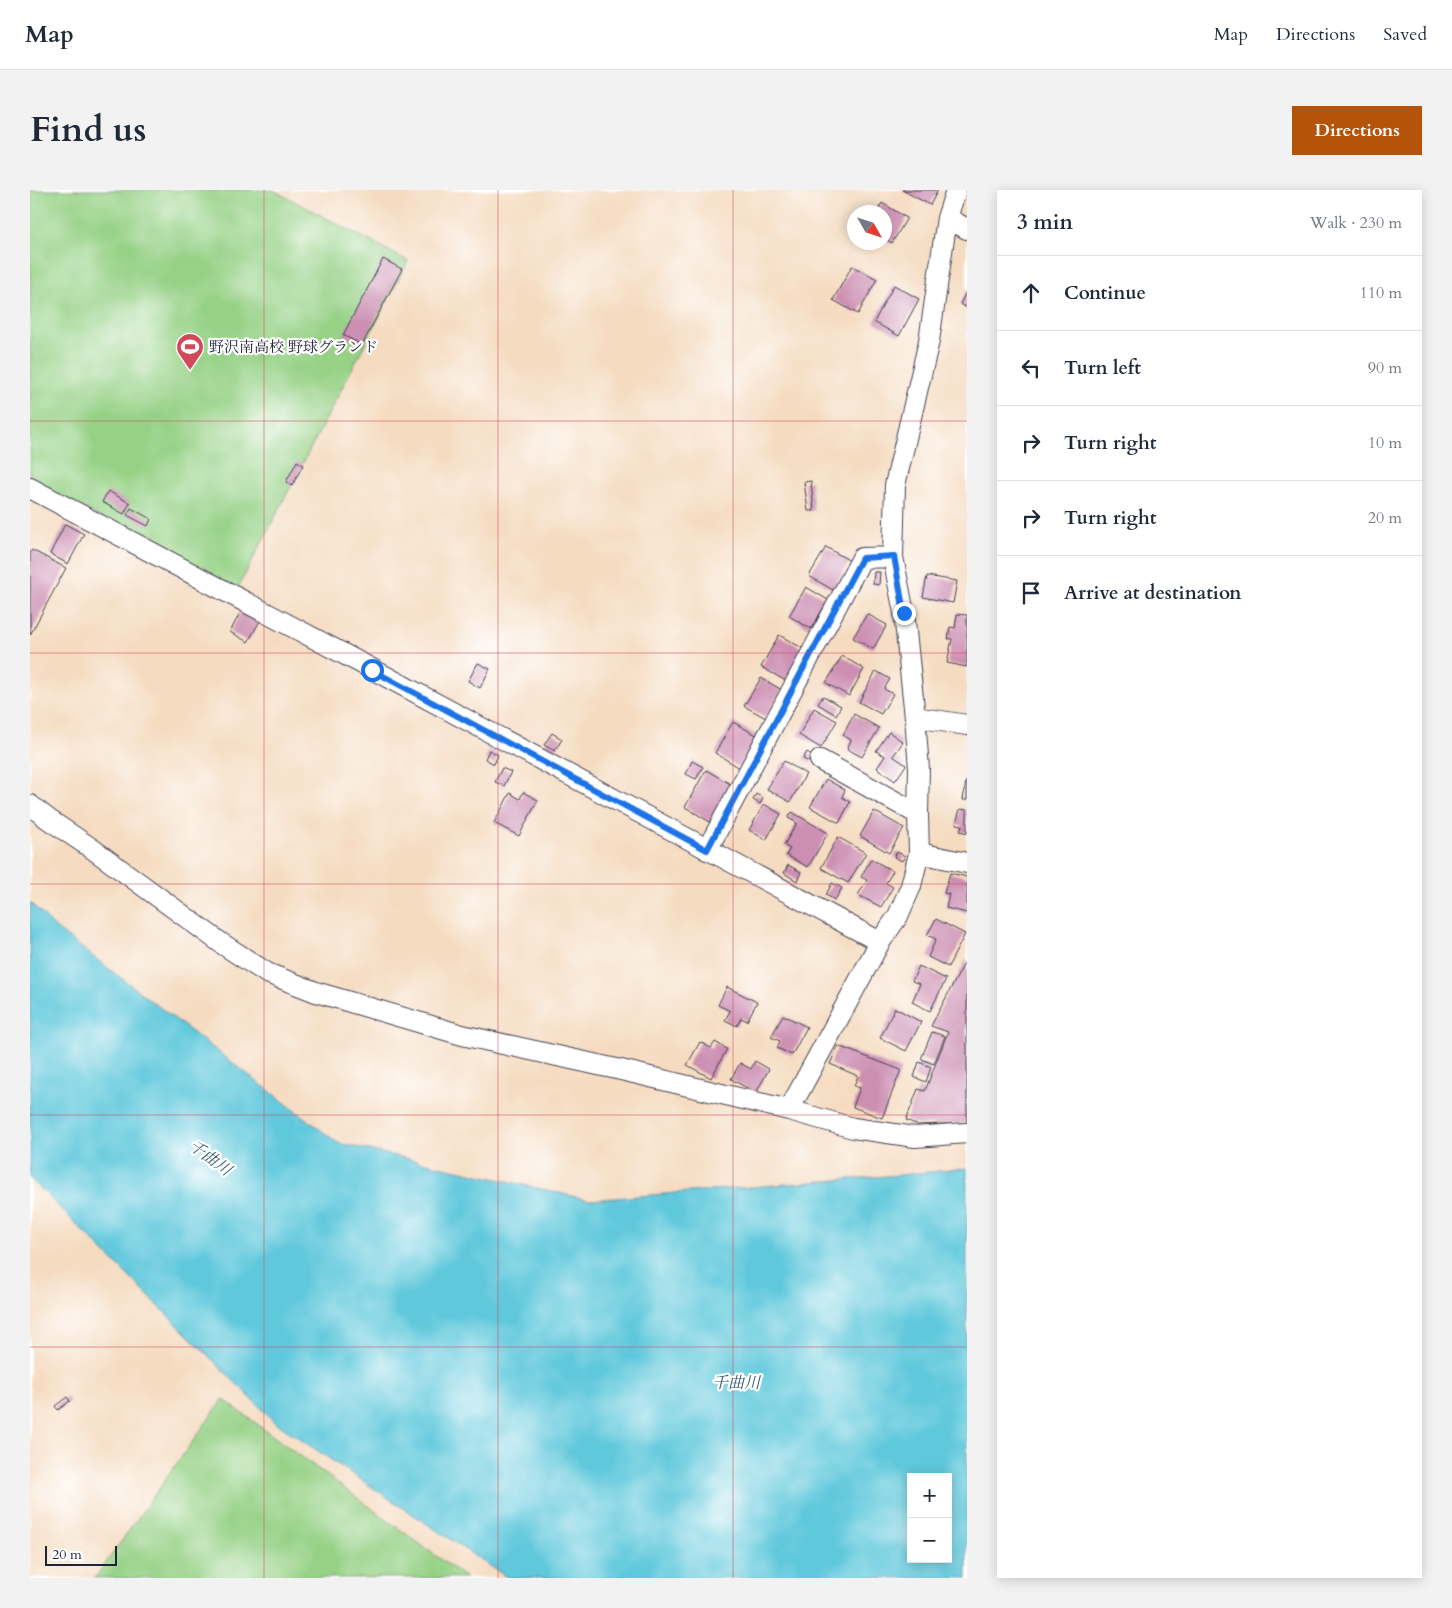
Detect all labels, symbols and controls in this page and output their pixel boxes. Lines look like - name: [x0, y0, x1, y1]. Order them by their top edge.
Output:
- text: Map: [25, 18, 74, 51]
- text: Map: [1214, 22, 1248, 47]
- text: Directions: [1276, 22, 1355, 47]
- text: Saved: [1383, 22, 1427, 47]
- text: Find us: [30, 106, 146, 154]
- button: Directions: [1292, 106, 1422, 155]
- north arrow: [847, 205, 892, 250]
- text: 3 min: [1017, 208, 1073, 237]
- text: Walk · 230 m: [1310, 212, 1402, 234]
- icon: ahead: [1017, 279, 1045, 307]
- text: Continue: [1064, 280, 1146, 306]
- text: 110 m: [1360, 282, 1402, 304]
- sports icon: 野沢南高校 野球グランド: [175, 332, 205, 371]
- place label: 野沢南高校 野球グランド: [209, 337, 378, 357]
- icon: left: [1017, 354, 1045, 382]
- text: Turn left: [1064, 355, 1141, 381]
- text: 90 m: [1368, 357, 1402, 379]
- icon: right: [1017, 429, 1045, 457]
- text: Turn right: [1064, 430, 1156, 456]
- text: 10 m: [1368, 432, 1402, 454]
- icon: right: [1017, 504, 1045, 532]
- text: Turn right: [1064, 505, 1156, 531]
- text: 20 m: [1368, 507, 1402, 529]
- icon: arrive: [1017, 579, 1045, 607]
- text: Arrive at destination: [1064, 580, 1241, 606]
- route end: [893, 602, 916, 625]
- route start: [361, 659, 384, 682]
- water label: 千曲川: [184, 1135, 237, 1182]
- water label: 千曲川: [712, 1372, 762, 1394]
- map controls: [907, 1473, 952, 1563]
- button: +: [907, 1473, 952, 1518]
- button: −: [907, 1518, 952, 1563]
- scale bar: [45, 1543, 118, 1566]
- text: 20 m: [52, 1545, 82, 1564]

